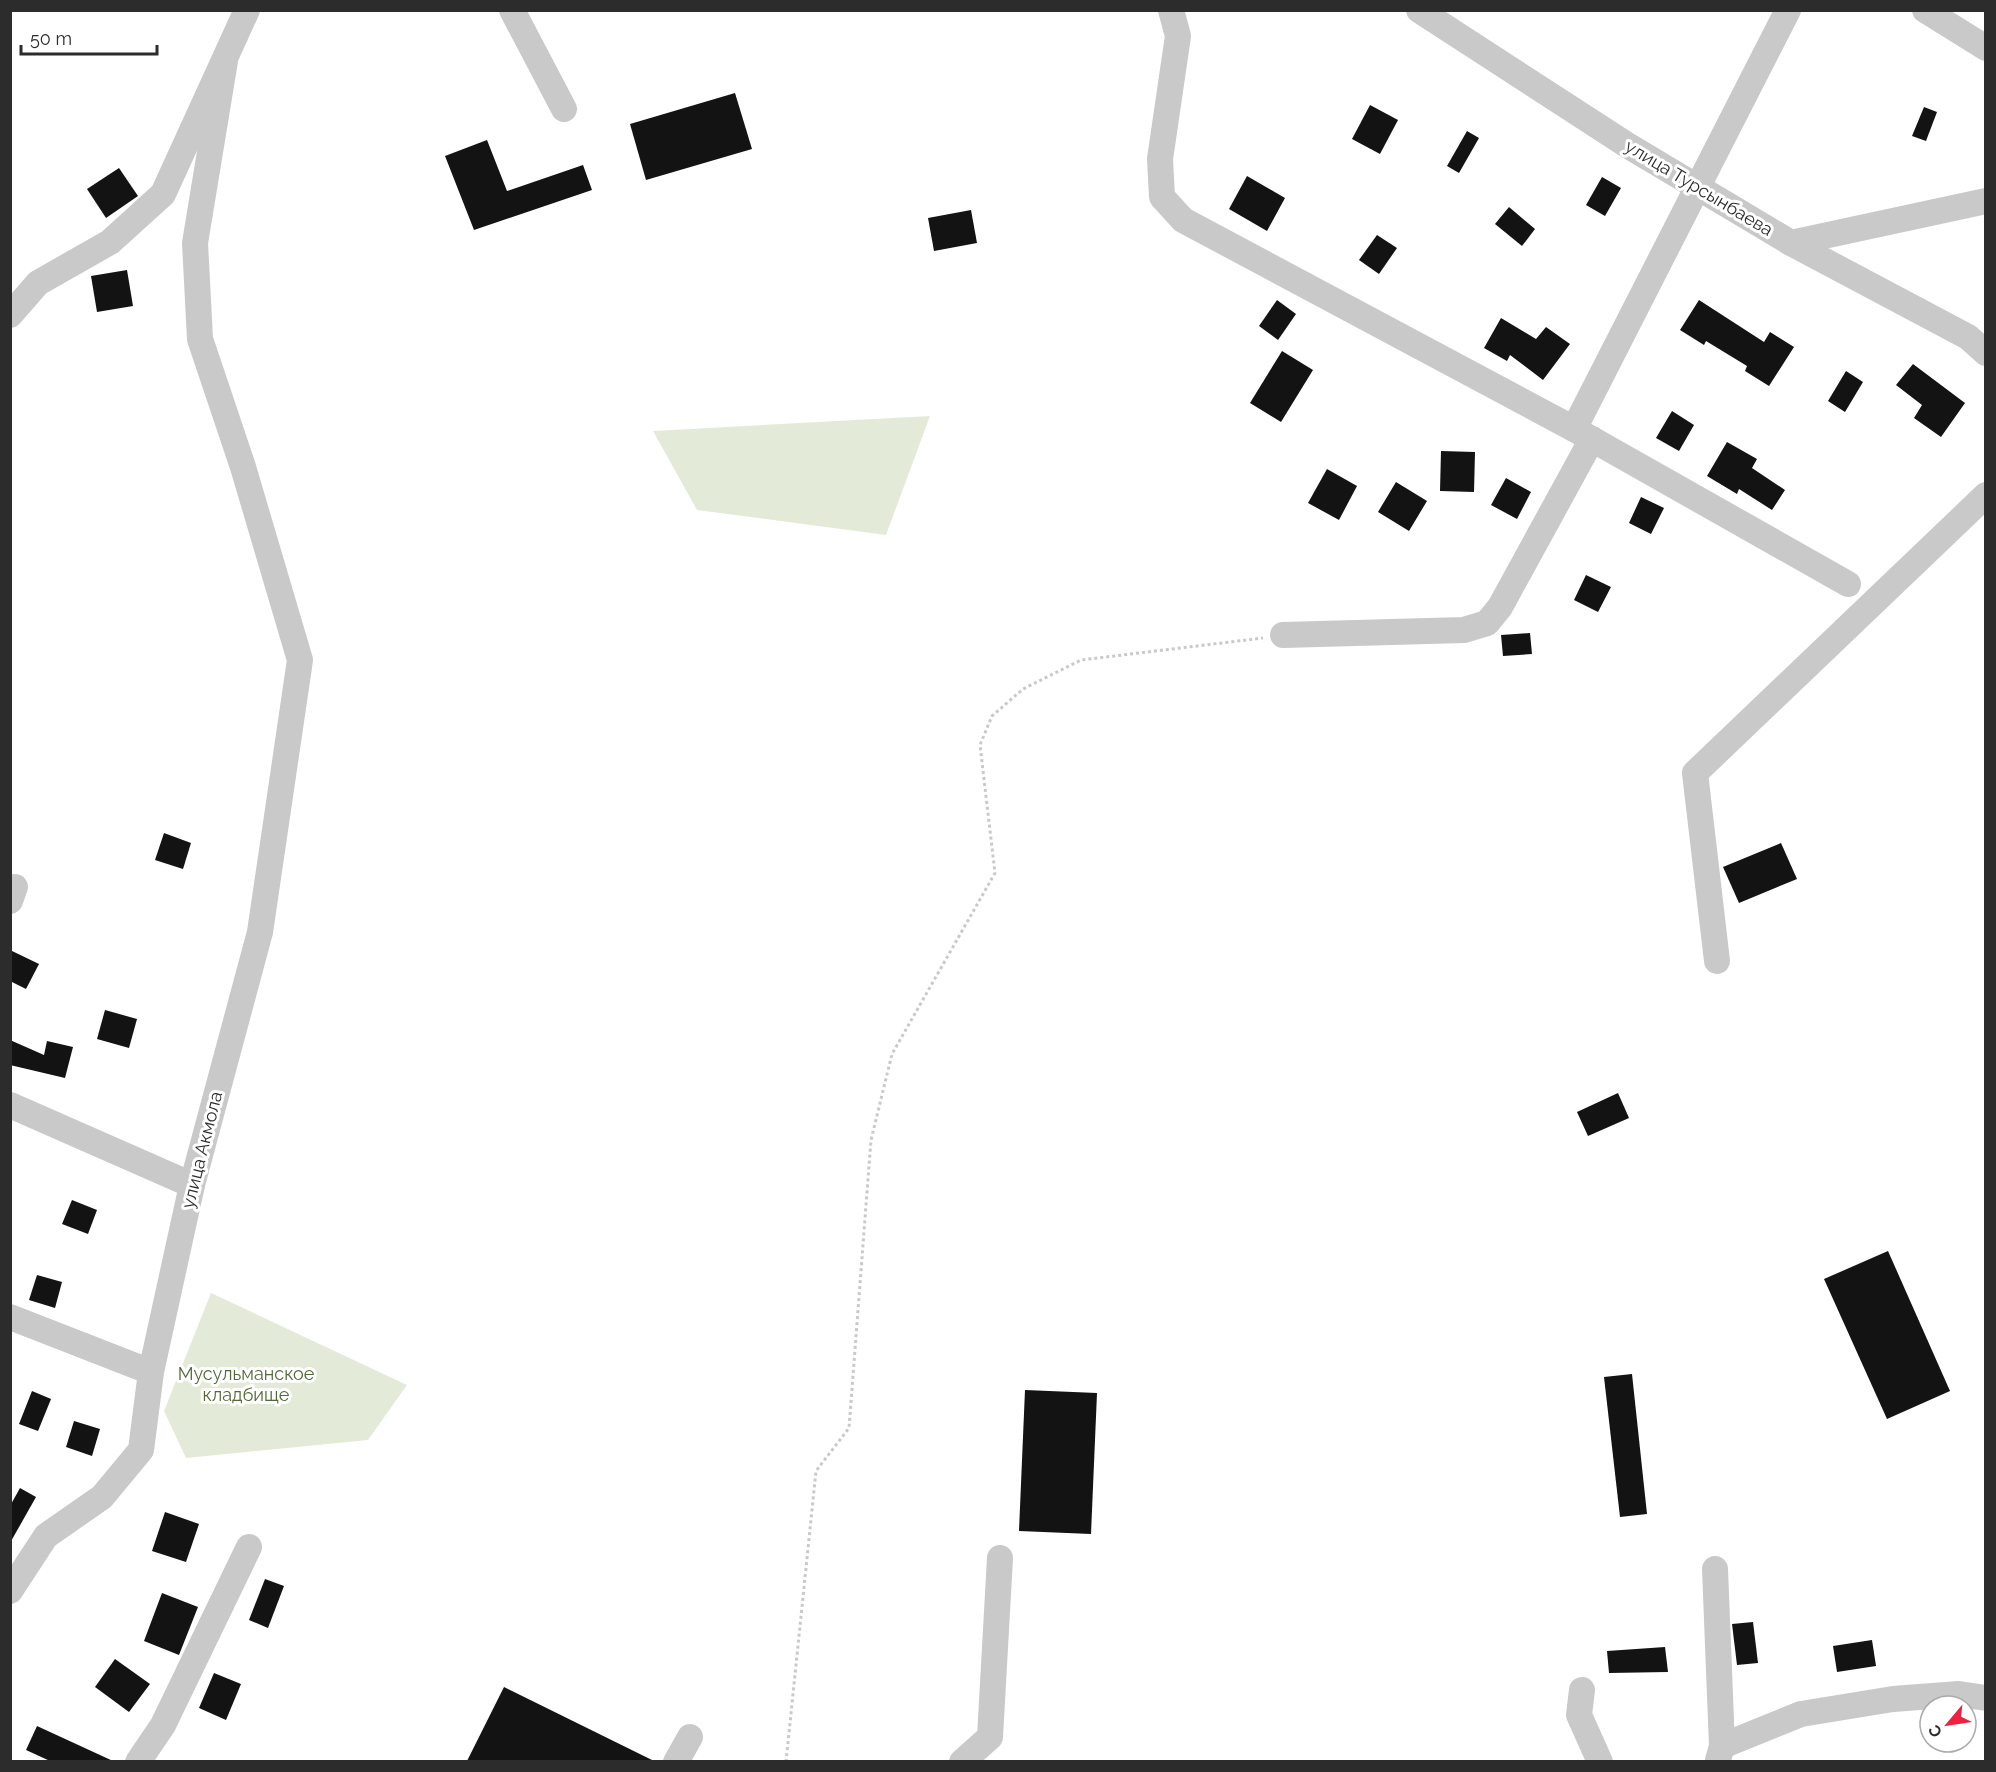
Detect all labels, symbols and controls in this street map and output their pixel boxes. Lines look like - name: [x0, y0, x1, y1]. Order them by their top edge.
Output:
- scale bar: [21, 18, 158, 56]
- text: 50 m: [30, 28, 72, 49]
- street label: улица Турсынбаева: [1622, 135, 1777, 240]
- street label: улица Акмола: [177, 1089, 226, 1211]
- park label: Мусульманское кладбище: [178, 1363, 315, 1405]
- north arrow: [1918, 1694, 1978, 1754]
- text: С: [1924, 1722, 1946, 1740]

